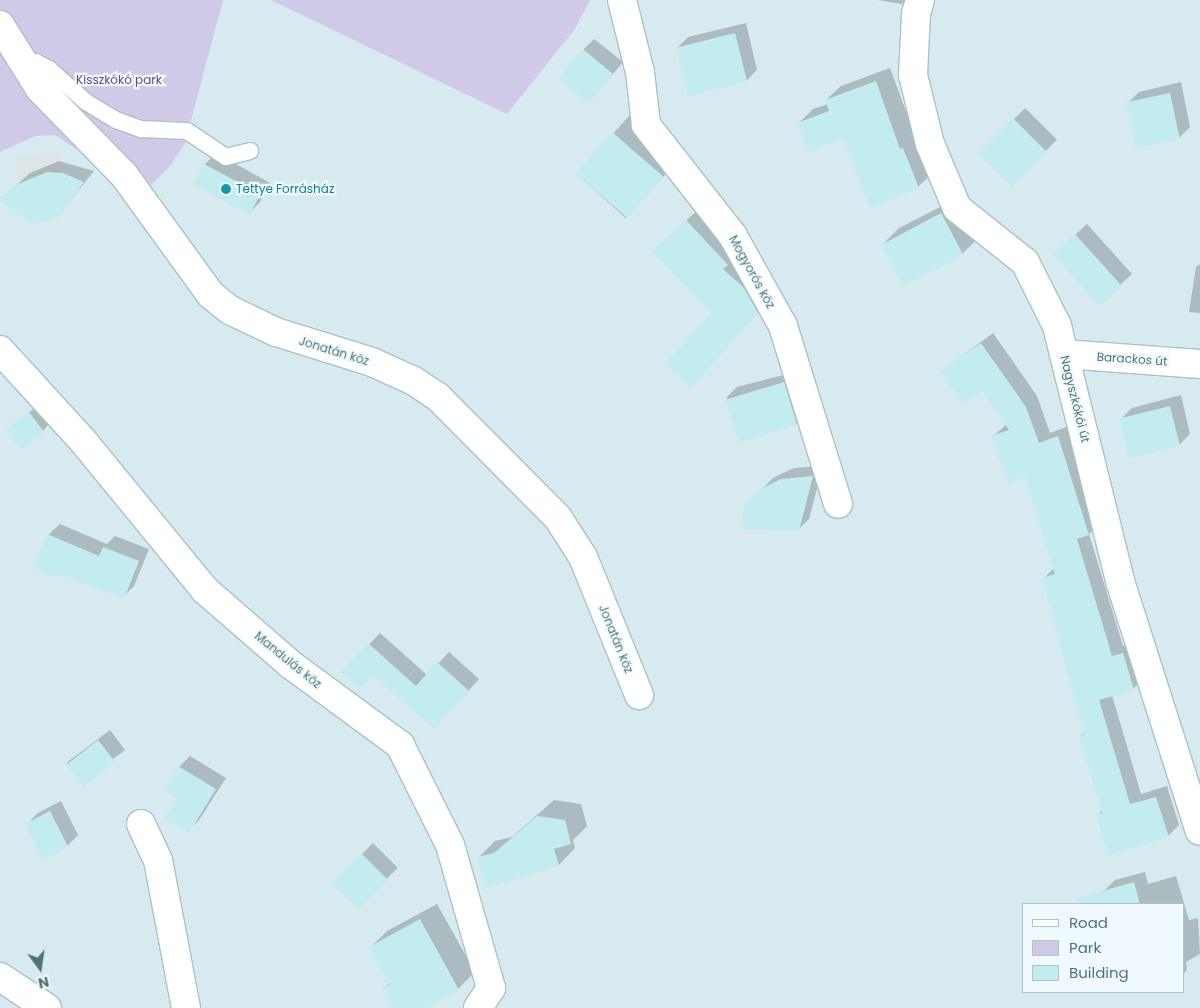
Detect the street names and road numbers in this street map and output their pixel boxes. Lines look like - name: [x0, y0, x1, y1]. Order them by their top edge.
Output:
- street label: Mogyorós köz: [726, 233, 778, 311]
- street label: Jonatán köz: [297, 334, 371, 368]
- street label: Barackos út: [1096, 349, 1168, 369]
- street label: Nagyszkókói út: [1057, 354, 1093, 444]
- street label: Jonatán köz: [596, 603, 636, 675]
- street label: Mandulás köz: [252, 629, 324, 691]

